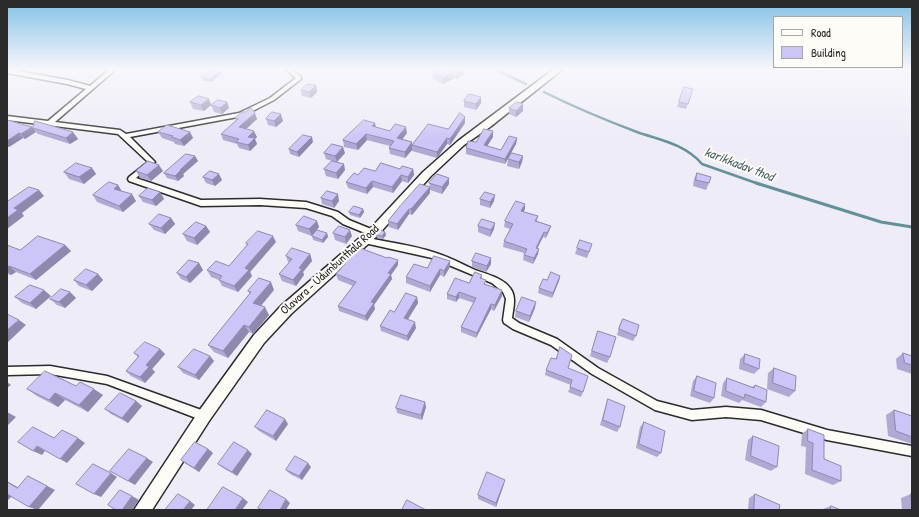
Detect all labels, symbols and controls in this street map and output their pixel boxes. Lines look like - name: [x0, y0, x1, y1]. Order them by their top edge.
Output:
- legend: [773, 16, 903, 68]
- text: Road: [811, 24, 831, 41]
- text: Building: [811, 44, 846, 61]
- water label: karikkadav thod: [702, 145, 776, 185]
- street label: Olavara - Udumbunthala Road: [278, 222, 382, 318]

